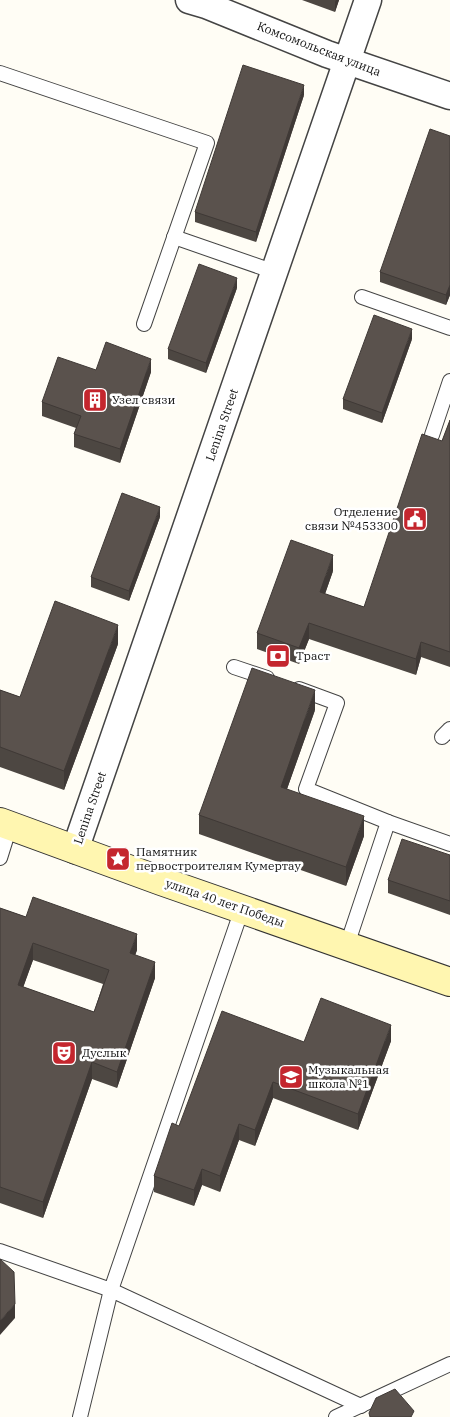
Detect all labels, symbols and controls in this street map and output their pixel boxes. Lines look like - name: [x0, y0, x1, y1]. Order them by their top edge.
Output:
- street label: Комсомольская улица: [255, 18, 383, 79]
- building icon: Узел связи: [82, 387, 108, 413]
- street label: Lenina Street: [202, 387, 241, 463]
- place label: Узел связи: [112, 392, 175, 407]
- place label: Отделение связи №453300: [305, 504, 398, 533]
- public building icon: Отделение связи №453300: [402, 506, 428, 532]
- bank icon: Траст: [265, 643, 291, 669]
- place label: Траст: [296, 648, 330, 663]
- street label: Lenina Street: [70, 770, 109, 846]
- place label: Памятник первостроителям Кумертау: [136, 844, 302, 873]
- place icon: Памятник первостроителям Кумертау: [105, 846, 131, 872]
- street label: улица 40 лет Победы: [164, 875, 287, 930]
- theatre icon: Дуслык: [51, 1040, 77, 1066]
- place label: Дуслык: [82, 1045, 127, 1060]
- place label: Музыкальная школа №1: [308, 1062, 389, 1091]
- school or university icon: Музыкальная школа №1: [278, 1064, 304, 1090]

